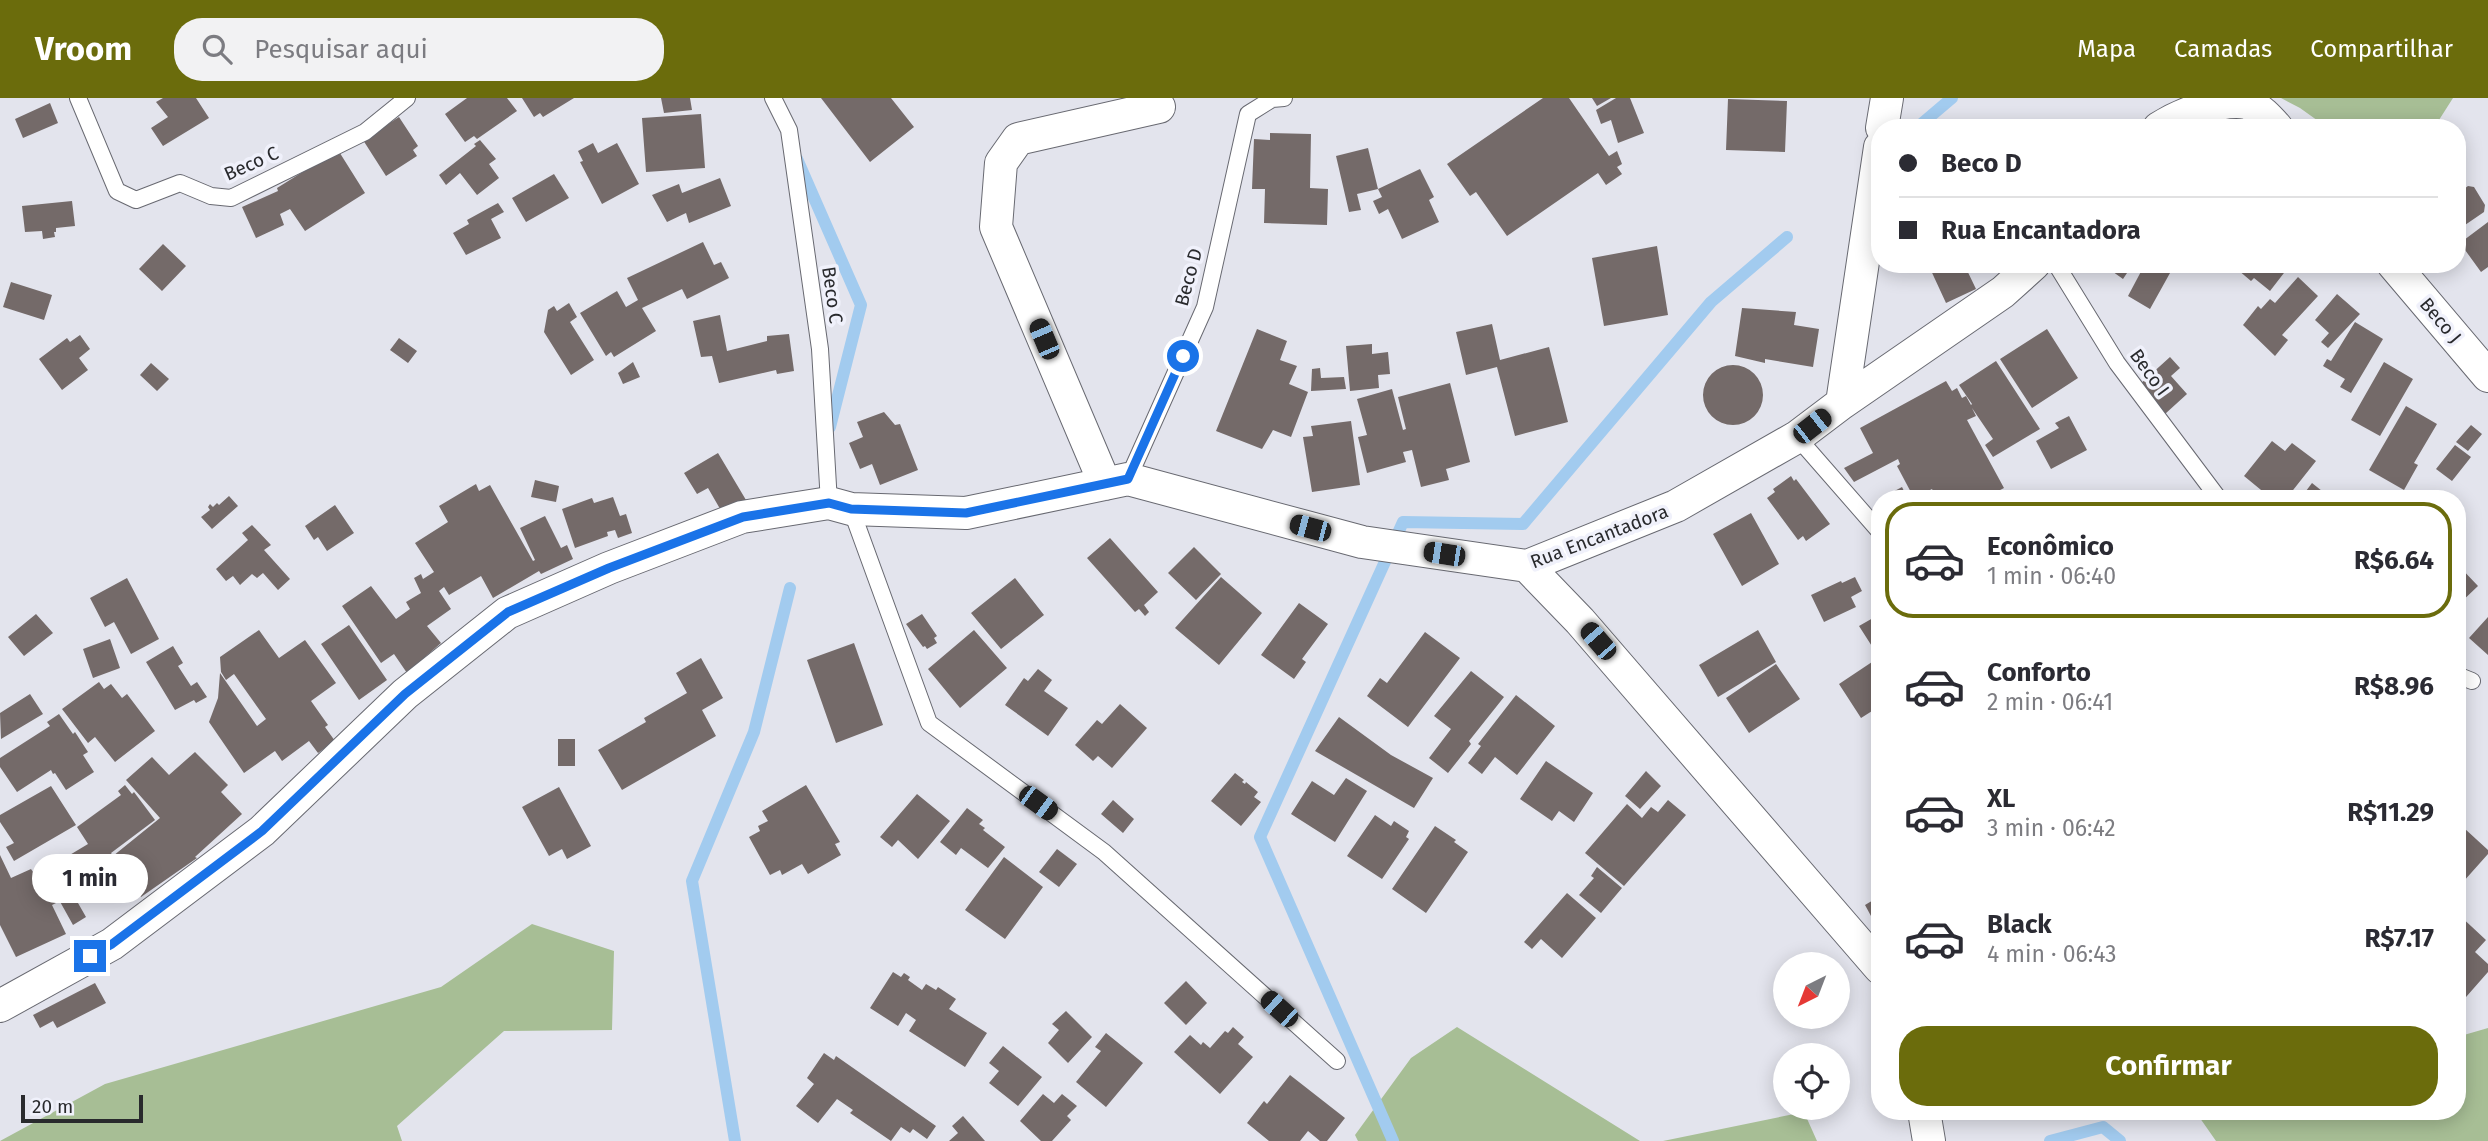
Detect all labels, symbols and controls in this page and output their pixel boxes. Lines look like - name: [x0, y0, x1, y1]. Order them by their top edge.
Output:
- search box: [174, 18, 664, 81]
- text: Vroom: [35, 29, 132, 69]
- icon: search: [198, 30, 236, 68]
- text: Pesquisar aqui: [254, 34, 428, 65]
- text: Mapa: [2077, 35, 2136, 63]
- text: Camadas: [2174, 35, 2272, 63]
- text: Compartilhar: [2310, 35, 2453, 63]
- street label: Beco C: [220, 141, 282, 186]
- text: Beco D: [1941, 148, 2022, 179]
- text: Rua Encantadora: [1941, 215, 2141, 246]
- street label: Beco D: [1170, 246, 1207, 309]
- street label: Beco C: [817, 265, 848, 325]
- street label: Beco J: [2415, 293, 2466, 348]
- car: [1027, 316, 1062, 362]
- route start: [1167, 340, 1199, 372]
- street label: Beco I: [2125, 344, 2174, 400]
- car: [1789, 405, 1836, 447]
- street label: Rua Encantadora: [1527, 500, 1671, 573]
- car: [1287, 512, 1334, 544]
- icon: car: [1903, 529, 1966, 592]
- text: Econômico: [1987, 531, 2114, 562]
- car: [1422, 540, 1467, 568]
- text: R$6.64: [2354, 545, 2434, 576]
- text: 1 min · 06:40: [1987, 562, 2116, 590]
- car: [1577, 618, 1620, 664]
- icon: car: [1903, 655, 1966, 718]
- text: Conforto: [1987, 657, 2091, 688]
- text: R$8.96: [2354, 671, 2434, 702]
- text: 2 min · 06:41: [1987, 688, 2113, 716]
- icon: car: [1903, 781, 1966, 844]
- car: [1015, 782, 1062, 824]
- text: XL: [1987, 783, 2015, 814]
- text: R$11.29: [2347, 797, 2434, 828]
- text: 3 min · 06:42: [1987, 814, 2116, 842]
- callout: 1 min: [32, 854, 148, 904]
- text: 1 min: [62, 864, 118, 892]
- icon: car: [1903, 907, 1966, 970]
- text: Black: [1987, 909, 2052, 940]
- text: R$7.17: [2364, 923, 2434, 954]
- route end: [74, 940, 106, 972]
- text: 4 min · 06:43: [1987, 940, 2117, 968]
- north arrow: [1773, 952, 1850, 1029]
- map controls: [1773, 952, 1850, 1120]
- car: [1257, 987, 1302, 1031]
- button: Confirmar: [1899, 1026, 2438, 1106]
- button: locate: [1773, 1043, 1850, 1120]
- scale bar: [21, 1092, 144, 1124]
- text: 20 m: [32, 1095, 73, 1118]

